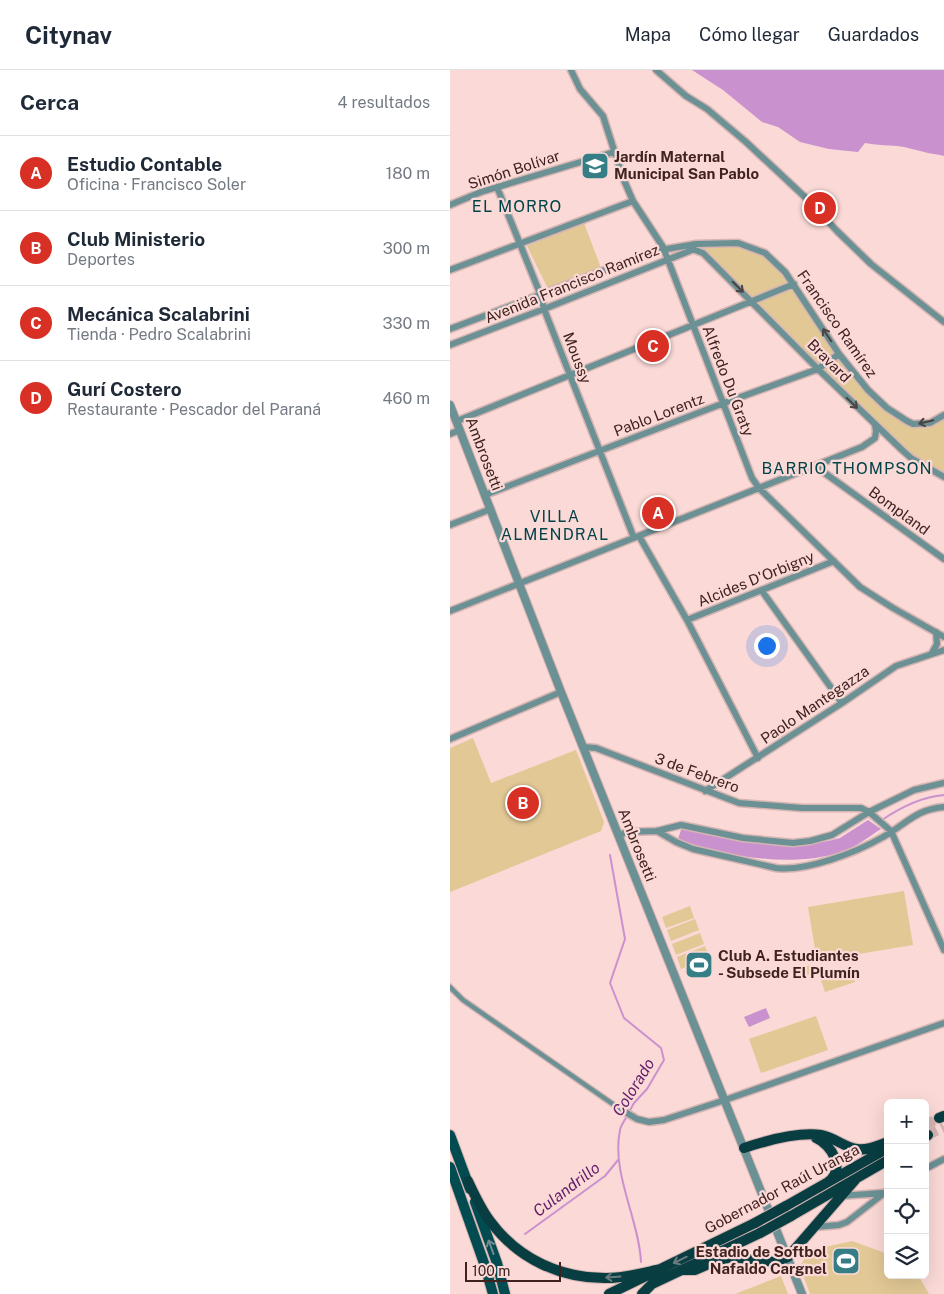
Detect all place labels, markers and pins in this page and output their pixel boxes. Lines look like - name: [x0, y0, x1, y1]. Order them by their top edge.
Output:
- place label: Jardín Maternal Municipal San Pablo: [614, 148, 759, 182]
- school or university icon: Jardín Maternal Municipal San Pablo: [580, 151, 610, 181]
- pin: D: [804, 189, 836, 227]
- pin: C: [637, 327, 669, 365]
- pin: A: [642, 494, 674, 532]
- pin: B: [507, 784, 539, 822]
- place label: Club A. Estudiantes - Subsede El Plumín: [718, 947, 860, 981]
- sports icon: Club A. Estudiantes - Subsede El Plumín: [684, 950, 714, 980]
- place label: Estadio de Softbol Nafaldo Cargnel: [695, 1243, 827, 1277]
- sports icon: Estadio de Softbol Nafaldo Cargnel: [831, 1246, 861, 1276]

